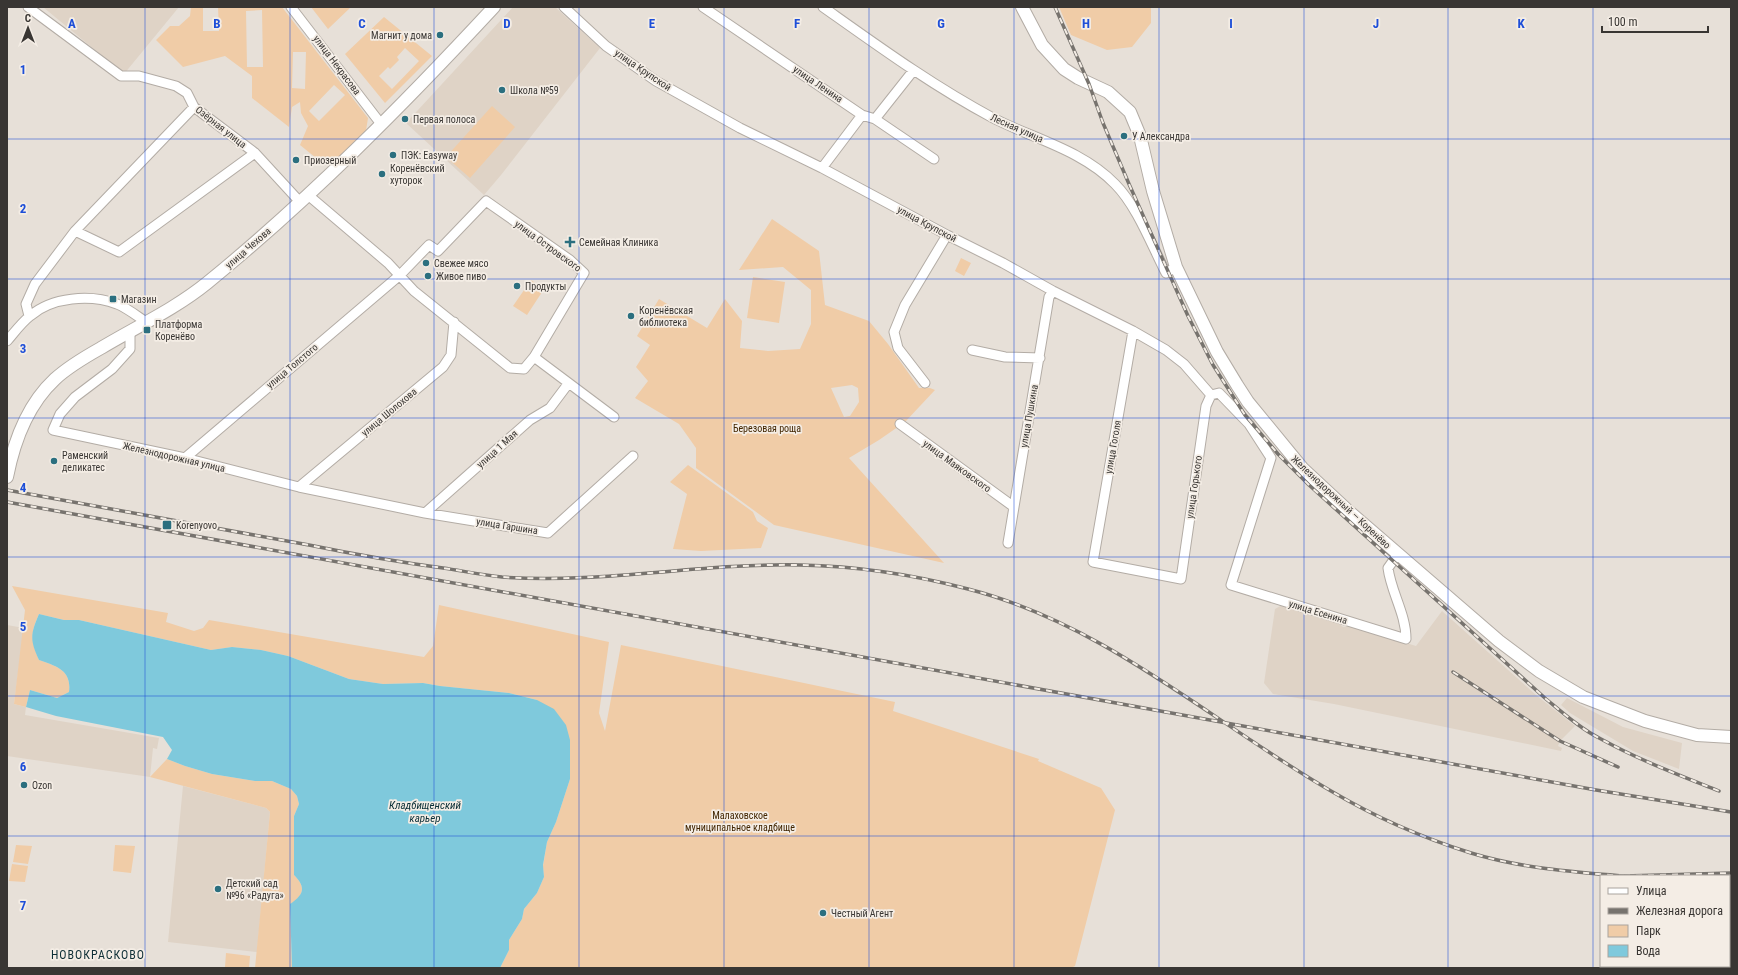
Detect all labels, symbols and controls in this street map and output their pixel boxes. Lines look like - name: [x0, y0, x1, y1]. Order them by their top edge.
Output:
- north arrow: [8, 8, 48, 48]
- scale bar: [1602, 8, 1708, 34]
- text: С: [25, 12, 31, 25]
- text: 100 m: [1608, 15, 1638, 29]
- text: A: [68, 16, 76, 31]
- text: B: [213, 16, 221, 31]
- text: C: [358, 16, 366, 31]
- text: D: [503, 16, 511, 31]
- text: E: [649, 16, 656, 31]
- text: F: [794, 16, 800, 31]
- text: G: [937, 16, 945, 31]
- text: H: [1082, 16, 1090, 31]
- text: I: [1229, 16, 1233, 31]
- text: J: [1373, 16, 1379, 31]
- text: K: [1517, 16, 1525, 31]
- place label: Магнит у дома: [371, 30, 432, 41]
- marker: Магнит у дома: [435, 30, 445, 40]
- street label: улица Некрасова: [311, 33, 363, 97]
- street label: улица Крупской: [613, 47, 673, 93]
- text: 1: [20, 62, 26, 77]
- street label: улица Ленина: [791, 63, 845, 105]
- marker: Школа №59: [497, 85, 507, 95]
- place label: Школа №59: [510, 85, 559, 96]
- street label: Озёрная улица: [193, 104, 249, 150]
- street label: Лесная улица: [989, 111, 1045, 145]
- marker: Первая полоса: [400, 114, 410, 124]
- place label: Первая полоса: [413, 114, 476, 125]
- marker: У Александра: [1119, 131, 1129, 141]
- place label: У Александра: [1132, 131, 1190, 142]
- marker: ПЭК: Easyway: [388, 150, 398, 160]
- place label: ПЭК: Easyway: [401, 150, 457, 161]
- marker: Приозерный: [291, 155, 301, 165]
- place label: Приозерный: [304, 155, 356, 166]
- place label: Коренёвский хуторок: [390, 163, 445, 186]
- marker: Коренёвский хуторок: [377, 169, 387, 179]
- text: 2: [20, 201, 27, 216]
- street label: улица Крупской: [895, 204, 959, 244]
- street label: улица Островского: [513, 218, 583, 274]
- street label: улица Чехова: [223, 225, 273, 271]
- marker: Семейная Клиника: [564, 236, 576, 248]
- place label: Семейная Клиника: [579, 237, 658, 248]
- marker: Свежее мясо: [421, 258, 431, 268]
- place label: Свежее мясо: [434, 258, 489, 269]
- marker: Живое пиво: [423, 271, 433, 281]
- place label: Живое пиво: [436, 271, 486, 282]
- marker: Продукты: [512, 281, 522, 291]
- place label: Продукты: [525, 281, 566, 292]
- marker: Магазин: [108, 294, 118, 304]
- place label: Магазин: [121, 294, 157, 305]
- place label: Коренёвская библиотека: [639, 305, 693, 328]
- marker: Коренёвская библиотека: [626, 311, 636, 321]
- place label: Платформа Коренёво: [155, 319, 203, 342]
- marker: Платформа Коренёво: [142, 325, 152, 335]
- text: 3: [20, 341, 26, 356]
- street label: улица Толстого: [264, 341, 320, 391]
- street label: улица Пушкина: [1018, 383, 1040, 448]
- street label: улица Шолохова: [359, 386, 419, 438]
- street label: улица Гоголя: [1103, 419, 1123, 475]
- park label: Березовая роща: [733, 423, 801, 434]
- street label: улица 1 Мая: [474, 428, 520, 470]
- street label: улица Маяковского: [921, 438, 993, 494]
- street label: Железнодорожная улица: [122, 440, 226, 474]
- place label: Раменский деликатес: [62, 450, 108, 473]
- street label: Железнодорожный — Коренёво: [1289, 453, 1393, 551]
- street label: улица Горького: [1184, 455, 1204, 519]
- marker: Раменский деликатес: [49, 456, 59, 466]
- text: 4: [20, 480, 27, 495]
- street label: улица Гаршина: [475, 516, 539, 536]
- marker: Korenyovo: [161, 519, 173, 531]
- place label: Korenyovo: [176, 520, 217, 531]
- street label: улица Есенина: [1287, 598, 1349, 626]
- text: 5: [20, 619, 27, 634]
- text: 6: [20, 759, 27, 774]
- marker: Ozon: [19, 780, 29, 790]
- place label: Ozon: [32, 780, 52, 791]
- water label: Кладбищенский карьер: [389, 799, 462, 825]
- park label: Малаховское муниципальное кладбище: [685, 810, 795, 833]
- legend: [1600, 875, 1730, 967]
- place label: Детский сад №96 «Радуга»: [226, 878, 284, 901]
- marker: Детский сад №96 «Радуга»: [213, 884, 223, 894]
- text: Улица: [1636, 884, 1667, 898]
- text: 7: [20, 898, 27, 913]
- text: Железная дорога: [1636, 904, 1723, 918]
- marker: Честный Агент: [818, 908, 828, 918]
- place label: Честный Агент: [831, 908, 893, 919]
- text: Парк: [1636, 924, 1661, 938]
- text: Вода: [1636, 944, 1661, 958]
- district label: НОВОКРАСКОВО: [51, 948, 145, 962]

